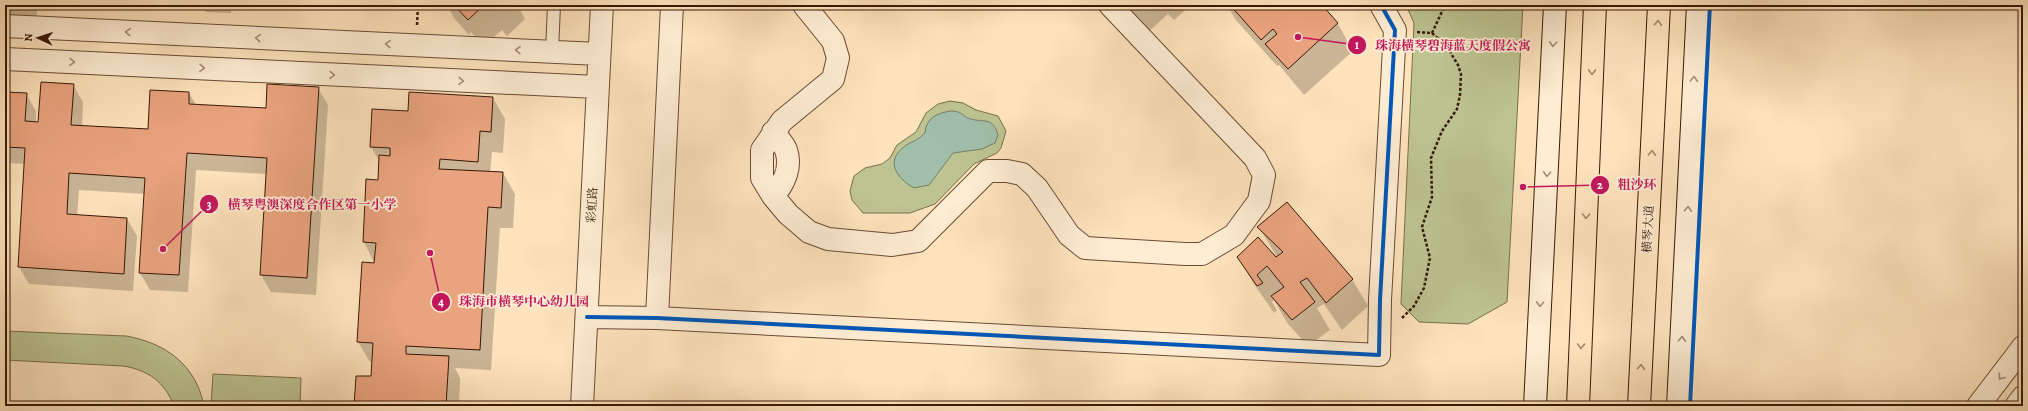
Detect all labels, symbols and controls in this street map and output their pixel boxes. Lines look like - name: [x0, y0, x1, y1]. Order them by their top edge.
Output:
- north arrow: [18, 18, 58, 58]
- one-way arrow: [1654, 20, 1663, 27]
- one-way arrow: [125, 28, 131, 36]
- text: N: [21, 33, 36, 42]
- callout: 珠海横琴碧海蓝天度假公寓: [1347, 33, 1539, 58]
- one-way arrow: [255, 34, 261, 42]
- text: 1: [1355, 37, 1360, 53]
- text: 珠海横琴碧海蓝天度假公寓: [1375, 37, 1531, 54]
- one-way arrow: [385, 39, 391, 48]
- one-way arrow: [1549, 41, 1557, 47]
- one-way arrow: [515, 46, 521, 54]
- one-way arrow: [69, 58, 75, 67]
- one-way arrow: [199, 64, 205, 73]
- one-way arrow: [1588, 69, 1597, 75]
- one-way arrow: [329, 70, 335, 79]
- one-way arrow: [458, 76, 464, 85]
- one-way arrow: [1690, 76, 1699, 82]
- one-way arrow: [1647, 150, 1656, 156]
- one-way arrow: [1542, 171, 1551, 177]
- callout: 粗沙环: [1590, 172, 1665, 197]
- text: 粗沙环: [1617, 176, 1657, 193]
- text: 2: [1597, 177, 1603, 193]
- street label: 彩虹路: [583, 187, 601, 223]
- callout: 横琴粤澳深度合作区第一小学: [199, 192, 404, 217]
- text: 横琴粤澳深度合作区第一小学: [227, 196, 397, 213]
- text: 3: [206, 197, 212, 213]
- street label: 横琴大道: [1639, 205, 1657, 253]
- one-way arrow: [1684, 206, 1692, 212]
- one-way arrow: [1582, 213, 1590, 219]
- callout: 珠海市横琴中心幼儿园: [431, 289, 597, 314]
- text: 珠海市横琴中心幼儿园: [459, 293, 589, 310]
- text: 4: [438, 294, 444, 310]
- one-way arrow: [1536, 301, 1545, 307]
- one-way arrow: [1677, 336, 1686, 342]
- one-way arrow: [1576, 343, 1585, 349]
- one-way arrow: [1637, 364, 1645, 370]
- one-way arrow: [1998, 372, 2005, 379]

